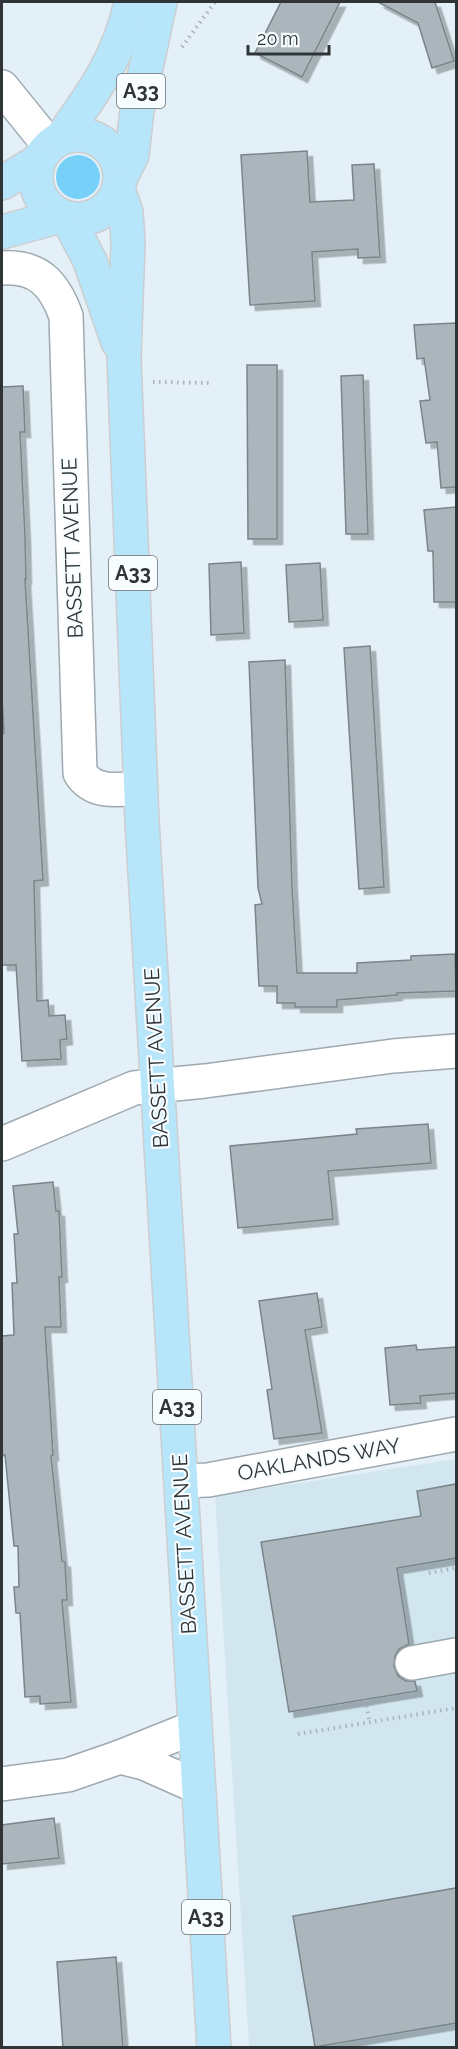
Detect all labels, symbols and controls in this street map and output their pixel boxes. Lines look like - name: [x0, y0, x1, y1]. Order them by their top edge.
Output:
- scale bar: [248, 18, 329, 56]
- text: 20 m: [257, 28, 299, 49]
- road number: A33: [117, 74, 165, 108]
- street label: BASSETT AVENUE: [56, 457, 88, 639]
- road number: A33: [109, 556, 157, 590]
- street label: BASSETT AVENUE: [139, 967, 173, 1149]
- road number: A33: [153, 1390, 201, 1424]
- street label: OAKLANDS WAY: [236, 1432, 403, 1486]
- street label: BASSETT AVENUE: [167, 1453, 201, 1635]
- road number: A33: [182, 1900, 230, 1934]

